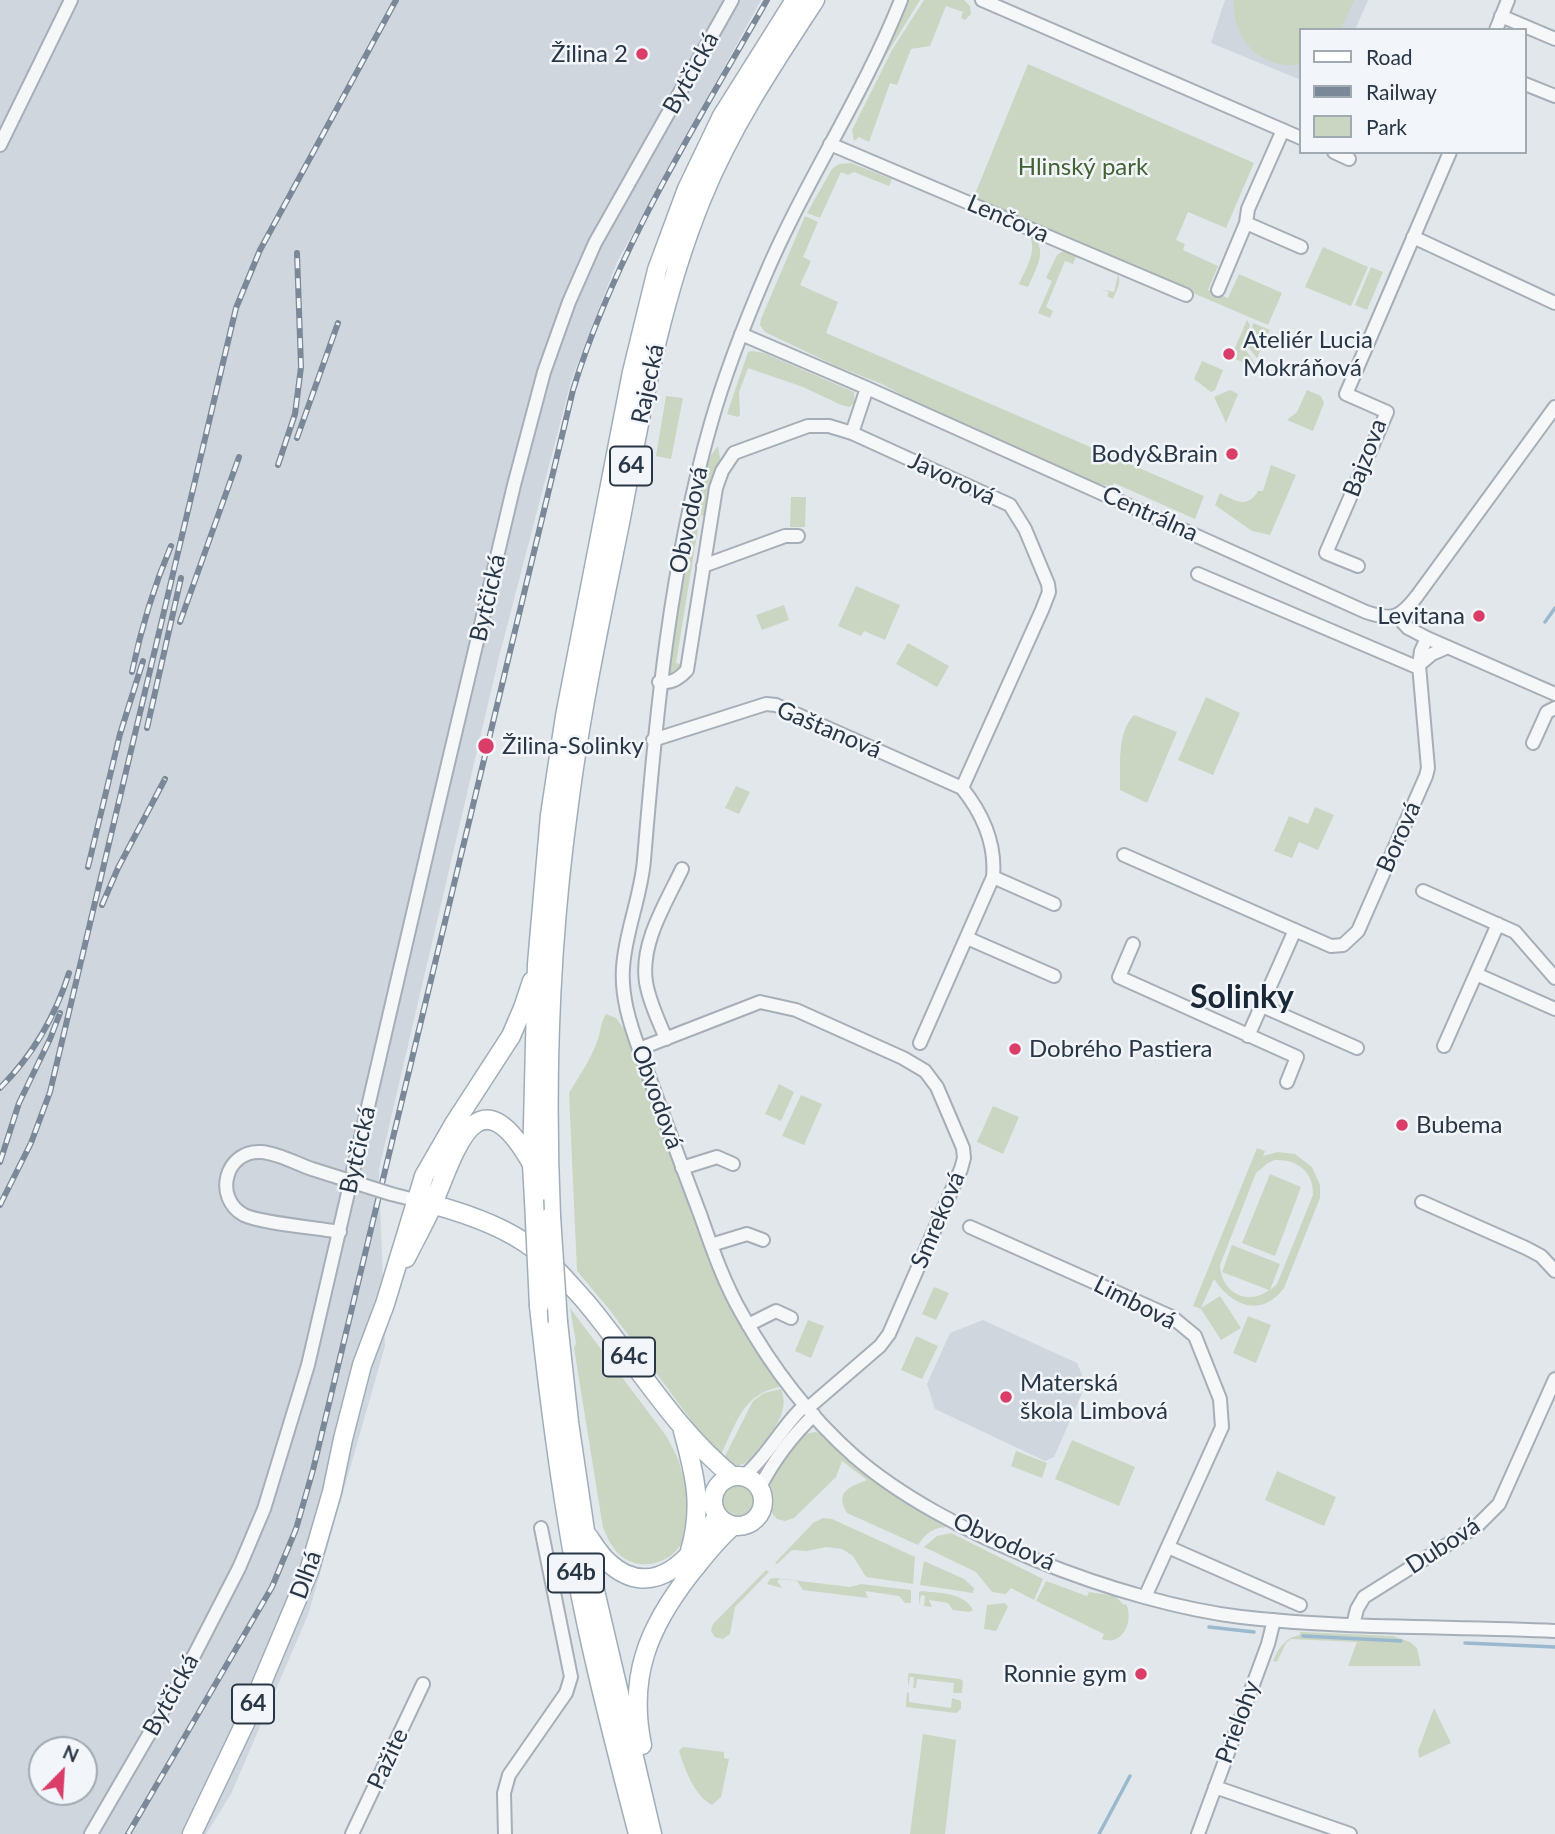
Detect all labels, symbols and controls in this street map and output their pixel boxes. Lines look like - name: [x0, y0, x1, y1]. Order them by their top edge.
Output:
- street label: Bytčická: [657, 27, 725, 119]
- legend: [1300, 28, 1527, 154]
- place label: Žilina 2: [551, 40, 628, 68]
- text: Road: [1366, 44, 1413, 69]
- marker: Žilina 2: [634, 46, 650, 62]
- text: Railway: [1366, 79, 1437, 104]
- text: Park: [1366, 114, 1407, 139]
- park label: Hlinský park: [1018, 153, 1148, 181]
- street label: Lenčova: [963, 189, 1053, 249]
- place label: Ateliér Lucia Mokráňová: [1243, 326, 1373, 382]
- street label: Rajecká: [626, 341, 670, 427]
- marker: Ateliér Lucia Mokráňová: [1221, 346, 1237, 362]
- street label: Bajzova: [1337, 415, 1393, 501]
- place label: Body&Brain: [1091, 440, 1218, 468]
- road number: 64: [610, 446, 652, 486]
- street label: Javorová: [904, 446, 1000, 512]
- marker: Body&Brain: [1224, 446, 1240, 462]
- street label: Obvodová: [664, 464, 714, 576]
- street label: Centrálna: [1098, 480, 1202, 548]
- street label: Bytčická: [464, 551, 512, 645]
- place label: Levitana: [1377, 602, 1465, 630]
- marker: Levitana: [1471, 608, 1487, 624]
- street label: Gaštanová: [772, 695, 886, 765]
- place label: Žilina-Solinky: [502, 732, 644, 760]
- marker: Žilina-Solinky: [476, 736, 496, 756]
- street label: Borová: [1371, 797, 1427, 877]
- district label: Solinky: [1190, 979, 1294, 1017]
- place label: Dobrého Pastiera: [1029, 1035, 1212, 1063]
- street label: Obvodová: [625, 1041, 689, 1153]
- marker: Dobrého Pastiera: [1007, 1041, 1023, 1057]
- street label: Bytčická: [334, 1103, 382, 1197]
- place label: Bubema: [1416, 1111, 1502, 1139]
- marker: Bubema: [1394, 1117, 1410, 1133]
- street label: Smreková: [905, 1167, 971, 1273]
- street label: Limbová: [1089, 1270, 1181, 1336]
- road number: 64c: [603, 1338, 655, 1376]
- place label: Materská škola Limbová: [1020, 1369, 1168, 1425]
- marker: Materská škola Limbová: [998, 1389, 1014, 1405]
- street label: Obvodová: [949, 1507, 1059, 1577]
- street label: Dubová: [1401, 1512, 1485, 1580]
- street label: Dlhá: [284, 1547, 328, 1603]
- road number: 64b: [548, 1554, 604, 1592]
- street label: Bytčická: [137, 1649, 205, 1741]
- place label: Ronnie gym: [1003, 1660, 1127, 1688]
- marker: Ronnie gym: [1133, 1666, 1149, 1682]
- street label: Prielohy: [1210, 1677, 1266, 1767]
- road number: 64: [232, 1684, 274, 1723]
- street label: Pažite: [361, 1724, 415, 1794]
- north arrow: [28, 1736, 98, 1806]
- text: N: [60, 1740, 82, 1767]

